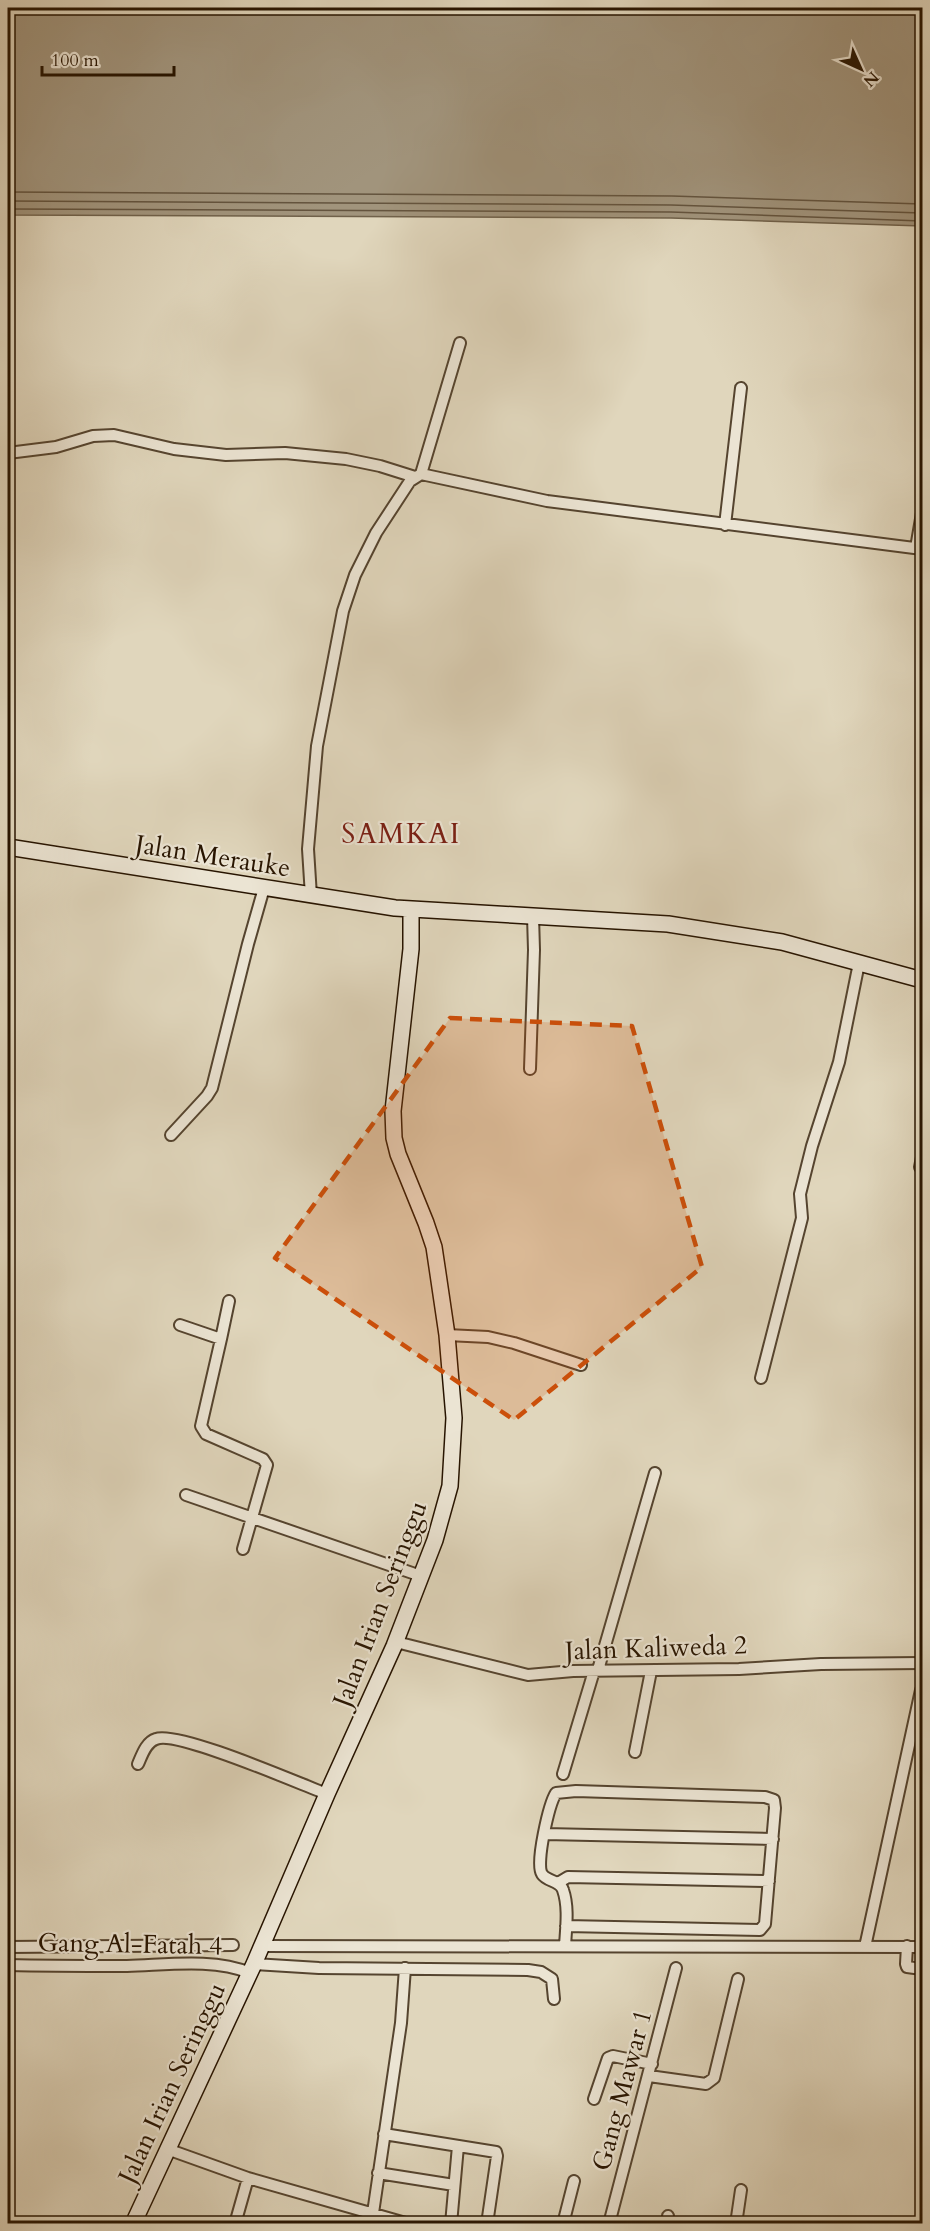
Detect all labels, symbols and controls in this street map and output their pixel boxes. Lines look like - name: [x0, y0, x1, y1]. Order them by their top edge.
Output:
- scale bar: [42, 39, 174, 77]
- north arrow: [831, 39, 891, 99]
- text: 100 m: [51, 48, 99, 73]
- text: N: [858, 66, 884, 92]
- district label: SAMKAI: [341, 815, 461, 853]
- street label: Jalan Merauke: [129, 826, 293, 886]
- street label: Jalan Irian Seringgu: [323, 1496, 435, 1716]
- street label: Jalan Kaliweda 2: [560, 1627, 748, 1669]
- street label: Gang Al-Fatah 4: [37, 1925, 223, 1963]
- street label: Jalan Irian Seringgu: [108, 1977, 234, 2193]
- street label: Gang Mawar 1: [584, 2005, 660, 2175]

